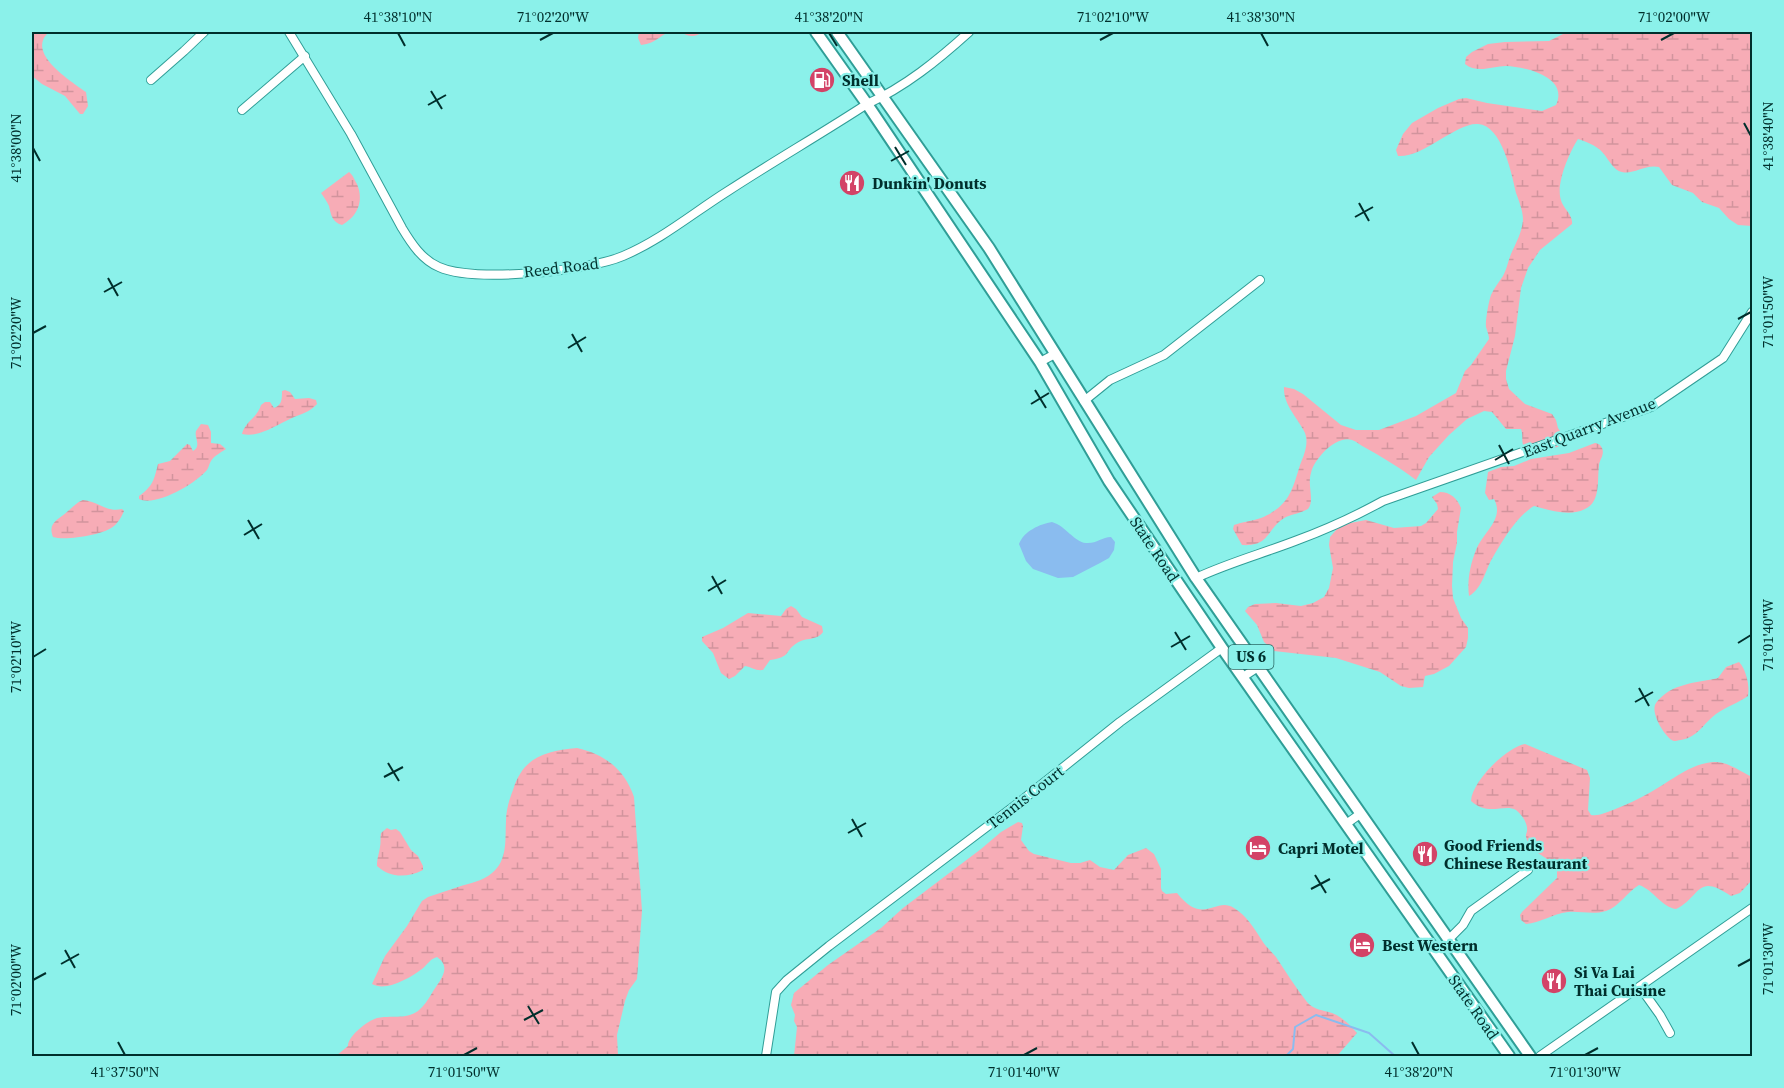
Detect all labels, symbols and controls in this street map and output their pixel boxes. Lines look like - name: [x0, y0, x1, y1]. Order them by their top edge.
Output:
- text: 41°38'10"N: [363, 6, 433, 27]
- text: 71°02'20"W: [517, 6, 590, 27]
- text: 41°38'20"N: [794, 6, 864, 27]
- text: 71°02'10"W: [1077, 6, 1150, 27]
- text: 41°38'30"N: [1226, 6, 1296, 27]
- text: 71°02'00"W: [1638, 6, 1711, 27]
- fuel station icon: Shell: [807, 65, 837, 95]
- place label: Shell: [842, 69, 879, 91]
- text: 41°38'40"N: [1757, 101, 1778, 171]
- text: 41°38'00"N: [5, 113, 26, 183]
- restaurant icon: Dunkin' Donuts: [837, 168, 867, 198]
- place label: Dunkin' Donuts: [872, 172, 987, 194]
- street label: Reed Road: [522, 251, 600, 283]
- text: 71°01'50"W: [1757, 275, 1778, 348]
- text: 71°02'20"W: [5, 296, 26, 369]
- street label: East Quarry Avenue: [1519, 392, 1659, 462]
- street label: State Road: [1125, 512, 1185, 586]
- text: 71°01'40"W: [1757, 598, 1778, 671]
- text: 71°02'10"W: [5, 620, 26, 693]
- road number: US 6: [1228, 645, 1274, 669]
- street label: Tennis Court: [982, 760, 1069, 834]
- hotel icon: Capri Motel: [1243, 833, 1273, 863]
- place label: Good Friends Chinese Restaurant: [1444, 834, 1587, 874]
- place label: Capri Motel: [1278, 837, 1364, 859]
- restaurant icon: Good Friends Chinese Restaurant: [1410, 839, 1440, 869]
- text: 71°01'30"W: [1757, 922, 1778, 995]
- hotel icon: Best Western: [1347, 930, 1377, 960]
- place label: Best Western: [1382, 934, 1478, 956]
- text: 71°02'00"W: [5, 943, 26, 1016]
- place label: Si Va Lai Thai Cuisine: [1574, 961, 1666, 1001]
- restaurant icon: Si Va Lai Thai Cuisine: [1539, 966, 1569, 996]
- street label: State Road: [1444, 970, 1504, 1044]
- text: 41°37'50"N: [90, 1061, 160, 1082]
- text: 71°01'50"W: [428, 1061, 501, 1082]
- text: 71°01'40"W: [988, 1061, 1061, 1082]
- text: 41°38'20"N: [1384, 1061, 1454, 1082]
- text: 71°01'30"W: [1549, 1061, 1622, 1082]

